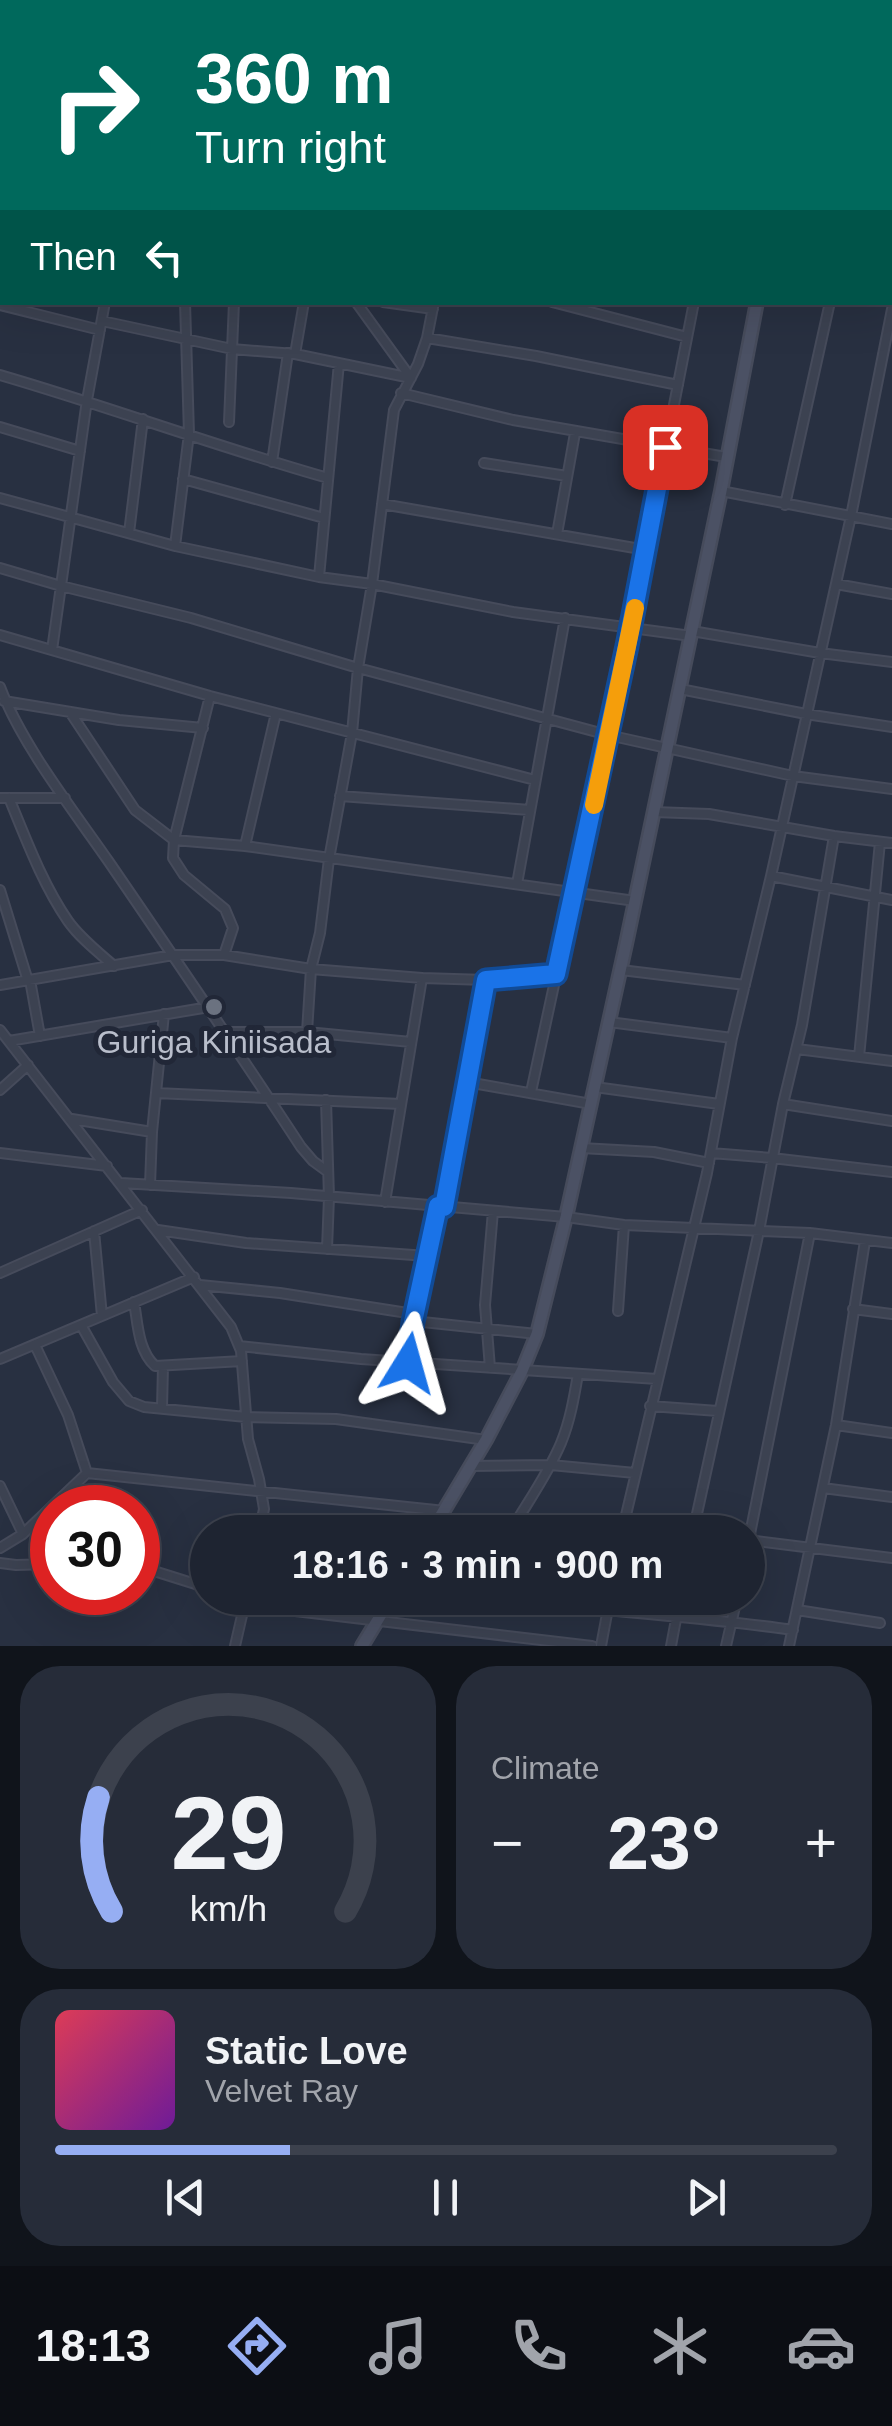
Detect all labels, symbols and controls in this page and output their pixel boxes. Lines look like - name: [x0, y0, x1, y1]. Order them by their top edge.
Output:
- icon: right: [30, 40, 160, 170]
- text: 360 m: [195, 40, 393, 118]
- text: Turn right: [195, 122, 386, 173]
- icon: left: [137, 230, 192, 285]
- text: Then: [30, 236, 117, 278]
- pin: [623, 405, 708, 490]
- icon: arrive: [638, 420, 693, 475]
- marker: Guriga Kiniisada: [203, 996, 225, 1018]
- place label: Guriga Kiniisada: [97, 1024, 332, 1060]
- position arrow: [356, 1311, 460, 1415]
- speed limit sign: 30: [30, 1485, 160, 1615]
- text: 18:16 · 3 min · 900 m: [292, 1544, 663, 1586]
- text: Climate: [491, 1750, 599, 1786]
- text: 29: [170, 1775, 286, 1891]
- text: 23°: [607, 1801, 721, 1885]
- text: −: [491, 1812, 523, 1874]
- text: +: [805, 1812, 837, 1874]
- text: km/h: [189, 1889, 267, 1929]
- text: Static Love: [205, 2030, 408, 2072]
- text: Velvet Ray: [205, 2073, 358, 2109]
- icon: previous: [158, 2170, 213, 2225]
- icon: pause: [418, 2170, 473, 2225]
- icon: next: [679, 2170, 734, 2225]
- icon: directions: [222, 2311, 292, 2381]
- icon: music: [363, 2311, 433, 2381]
- icon: phone: [504, 2311, 574, 2381]
- icon: climate: [645, 2311, 715, 2381]
- icon: car: [786, 2311, 856, 2381]
- text: 18:13: [36, 2320, 151, 2371]

